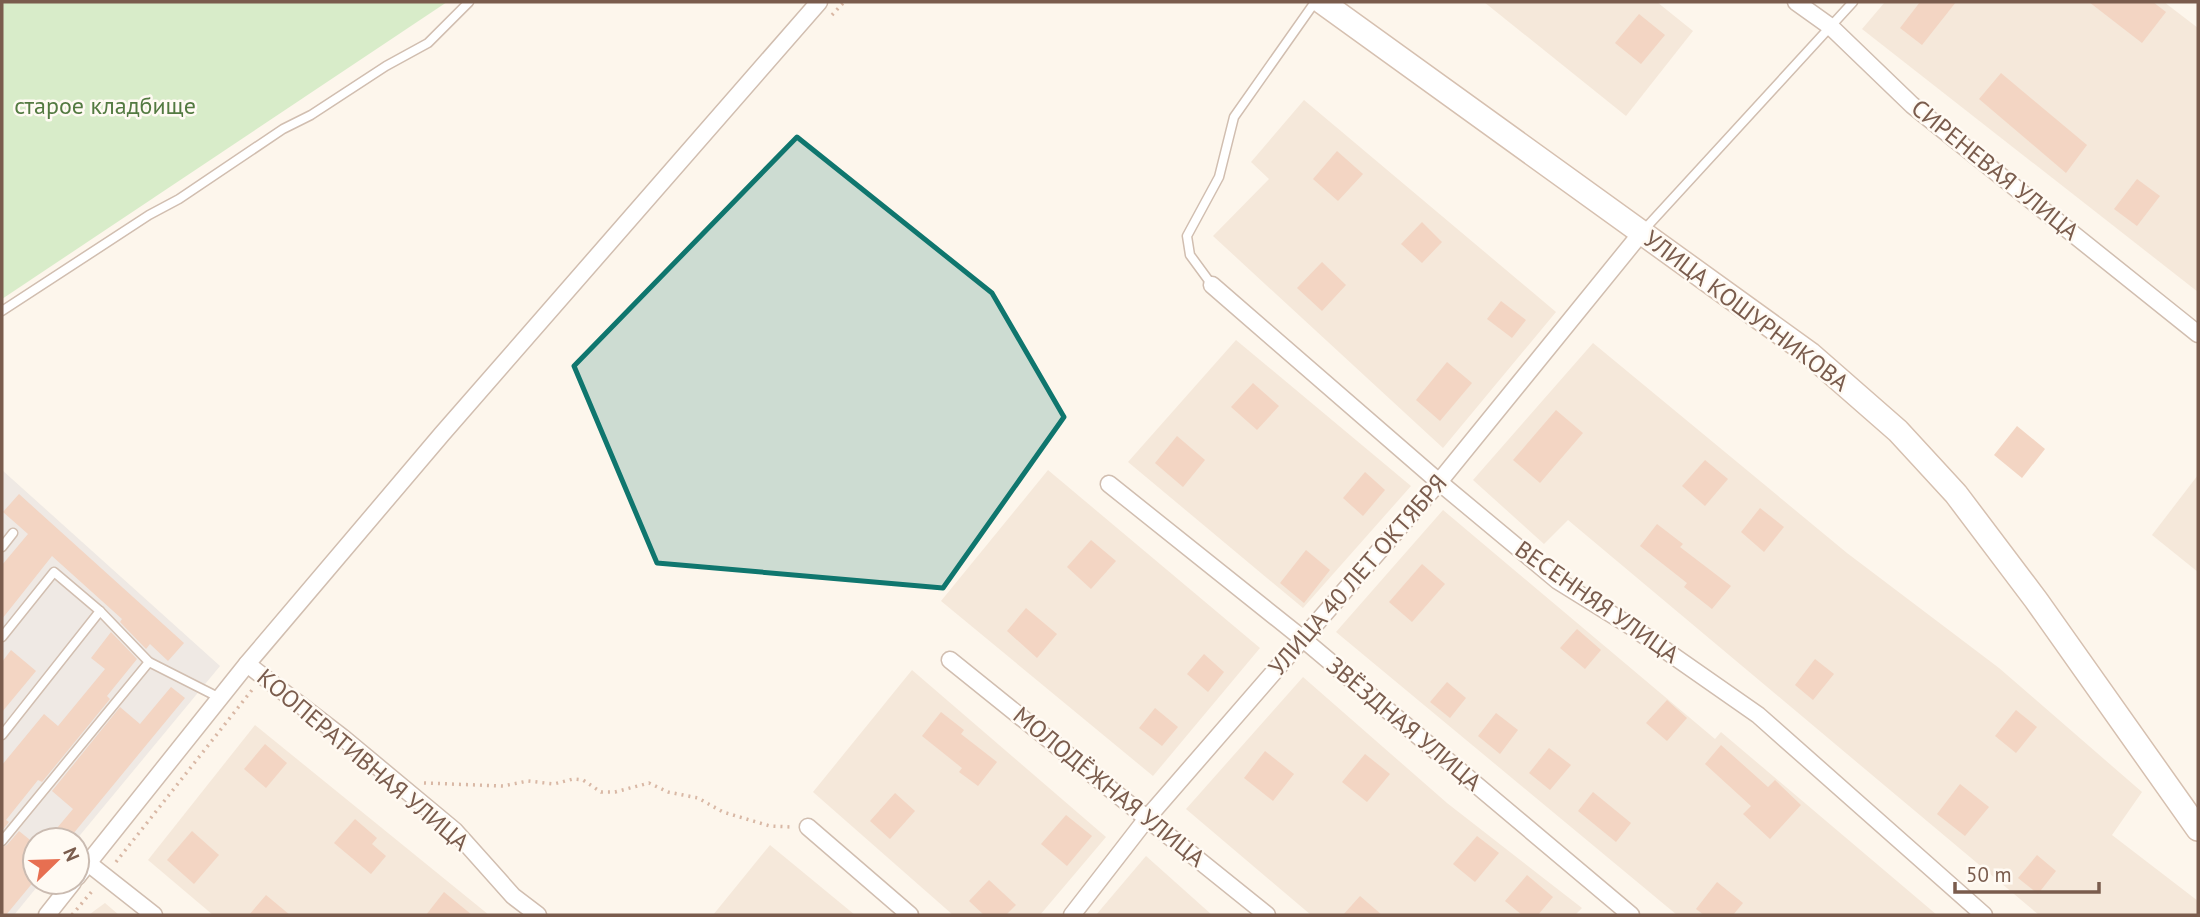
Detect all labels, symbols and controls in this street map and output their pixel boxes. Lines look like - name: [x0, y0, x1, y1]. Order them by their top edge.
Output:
- park label: старое кладбище: [14, 90, 196, 121]
- street label: СИРЕНЕВАЯ УЛИЦА: [1905, 92, 2086, 247]
- street label: УЛИЦА КОШУРНИКОВА: [1637, 223, 1855, 398]
- street label: УЛИЦА 40 ЛЕТ ОКТЯБРЯ: [1262, 468, 1454, 682]
- street label: ВЕСЕННЯЯ УЛИЦА: [1509, 534, 1685, 670]
- street label: ЗВЁЗДНАЯ УЛИЦА: [1320, 650, 1488, 797]
- street label: КООПЕРАТИВНАЯ УЛИЦА: [251, 662, 476, 858]
- street label: МОЛОДЁЖНАЯ УЛИЦА: [1007, 700, 1212, 874]
- north arrow: [21, 826, 91, 896]
- text: N: [58, 844, 85, 865]
- scale bar: [1955, 850, 2098, 894]
- text: 50 m: [1966, 861, 2012, 888]

